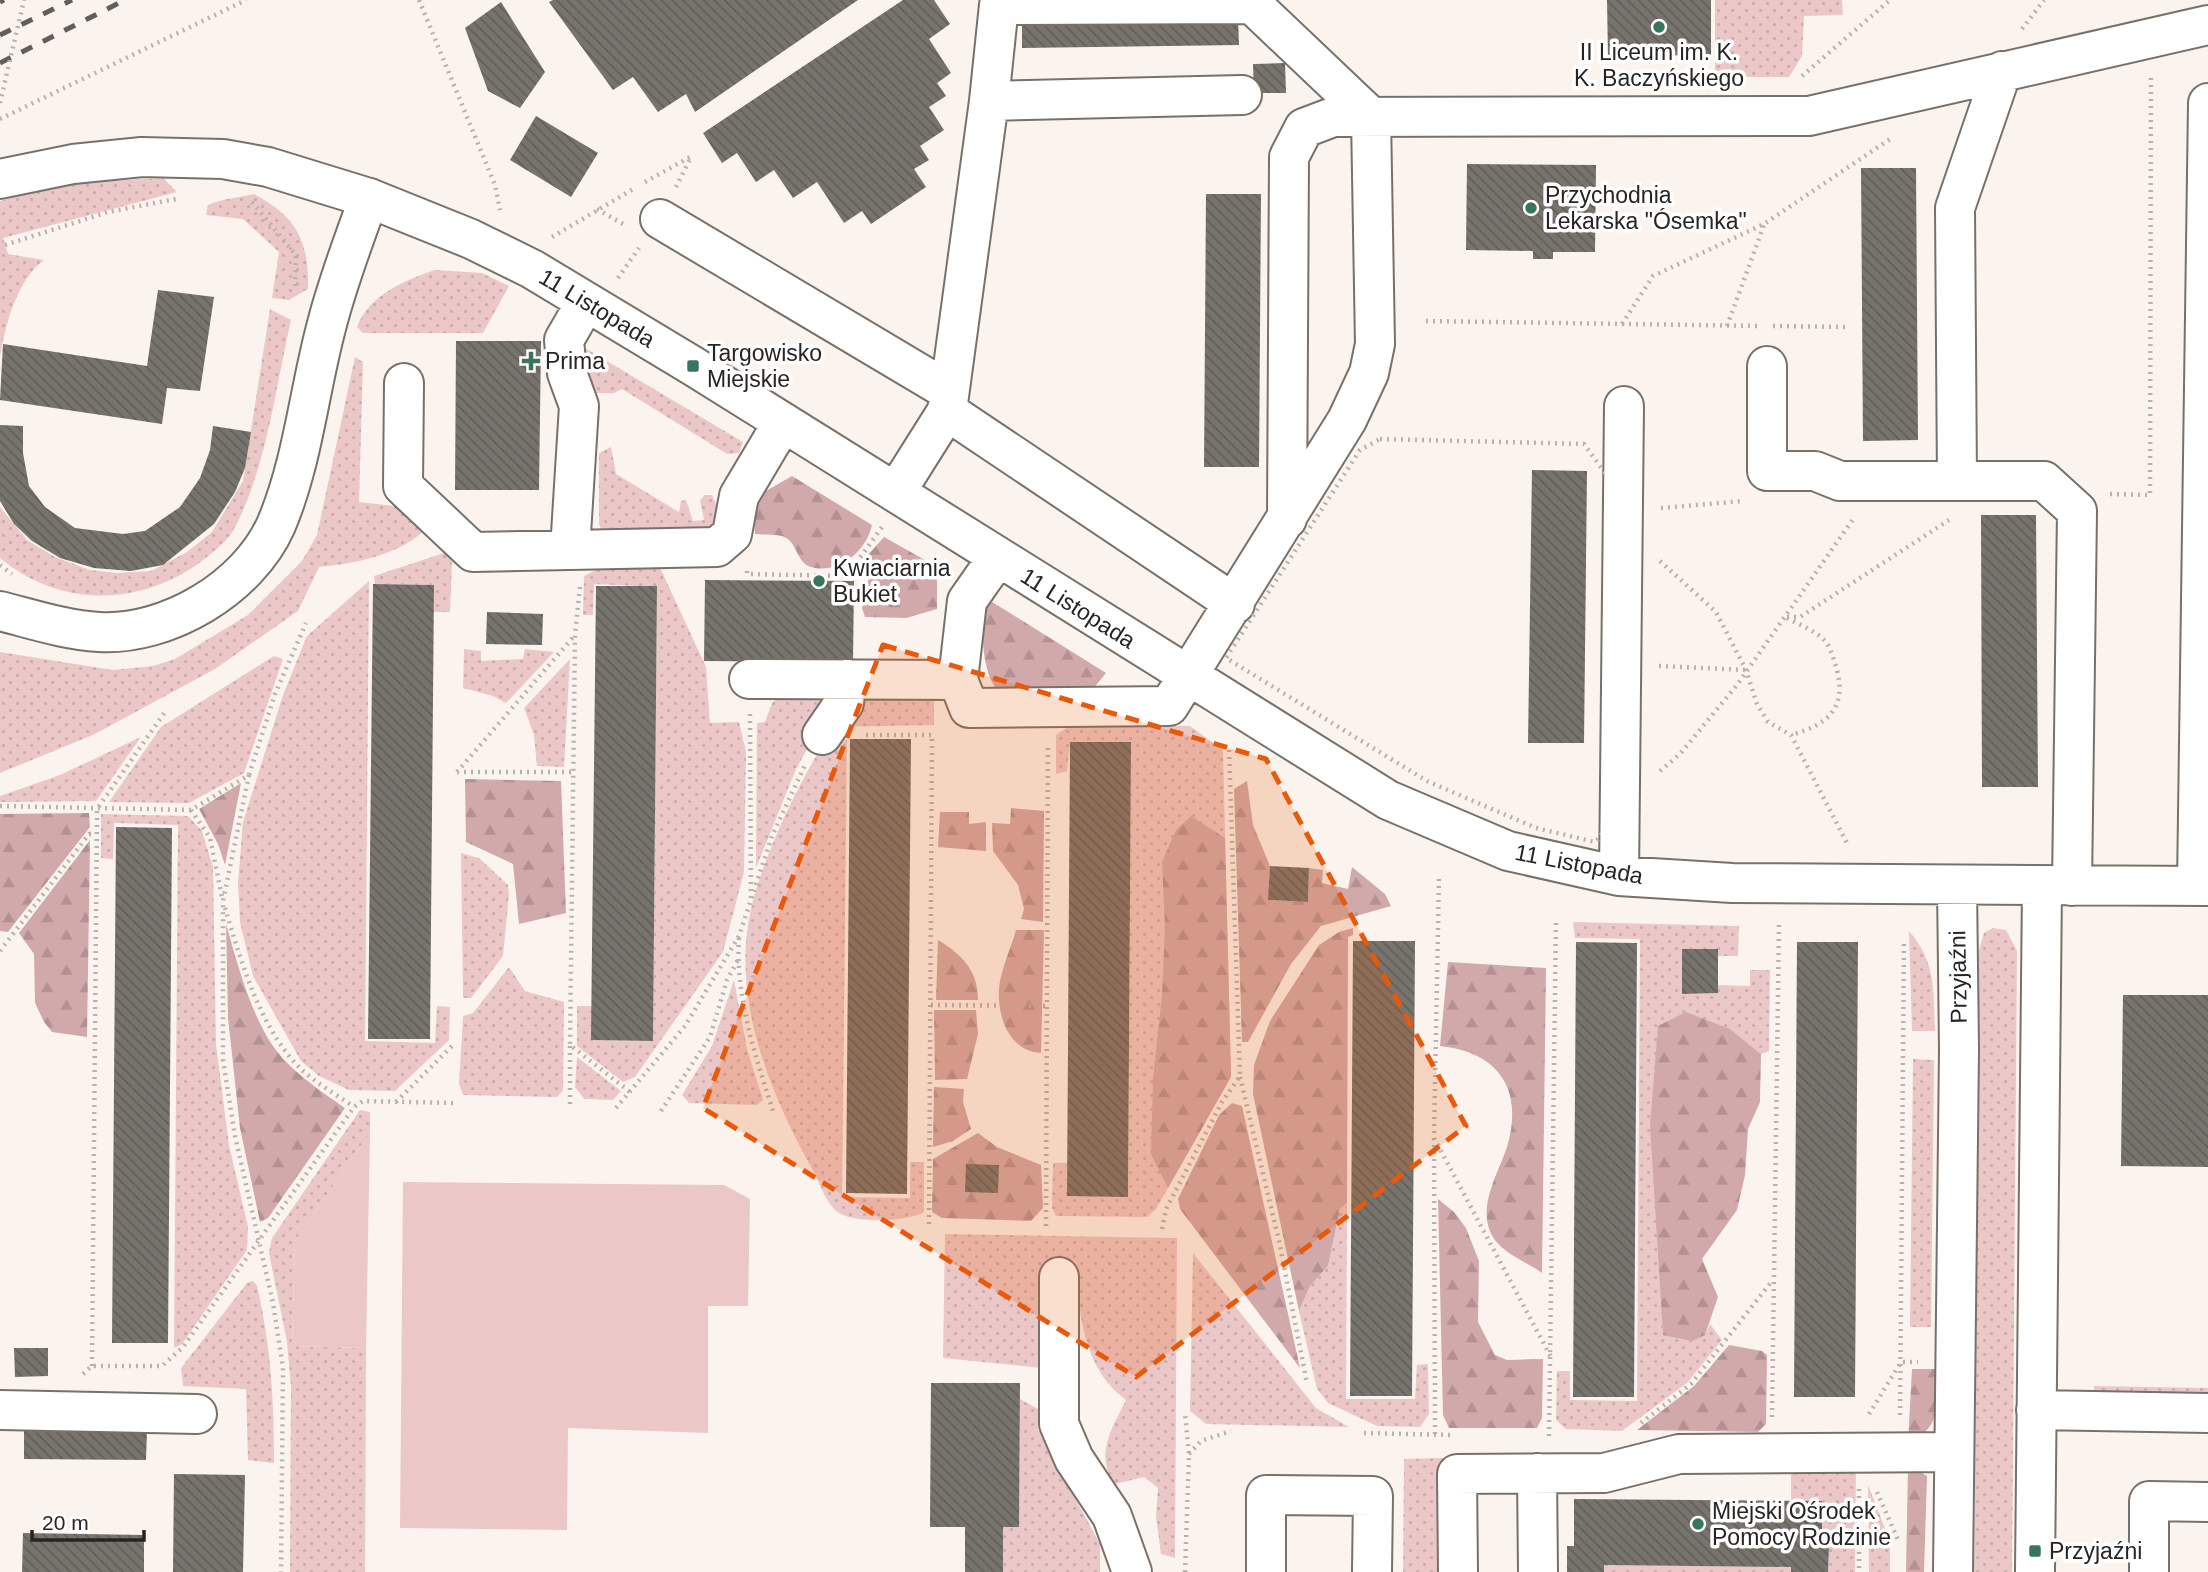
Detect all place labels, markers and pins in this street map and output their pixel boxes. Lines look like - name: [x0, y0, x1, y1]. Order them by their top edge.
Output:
- marker: II Liceum im. K. K. Baczyńskiego: [1651, 19, 1667, 35]
- place label: II Liceum im. K. K. Baczyńskiego: [1574, 39, 1744, 91]
- place label: Przychodnia Lekarska "Ósemka": [1545, 182, 1747, 234]
- marker: Przychodnia Lekarska "Ósemka": [1523, 200, 1539, 216]
- place label: Targowisko Miejskie: [707, 340, 822, 392]
- place label: Prima: [545, 348, 605, 374]
- marker: Prima: [523, 353, 539, 369]
- marker: Targowisko Miejskie: [685, 358, 701, 374]
- place label: Kwiaciarnia Bukiet: [833, 555, 951, 607]
- marker: Kwiaciarnia Bukiet: [811, 573, 827, 589]
- place label: Miejski Ośrodek Pomocy Rodzinie: [1712, 1498, 1891, 1550]
- marker: Miejski Ośrodek Pomocy Rodzinie: [1690, 1516, 1706, 1532]
- place label: Przyjaźni: [2049, 1538, 2142, 1564]
- marker: Przyjaźni: [2027, 1543, 2043, 1559]

